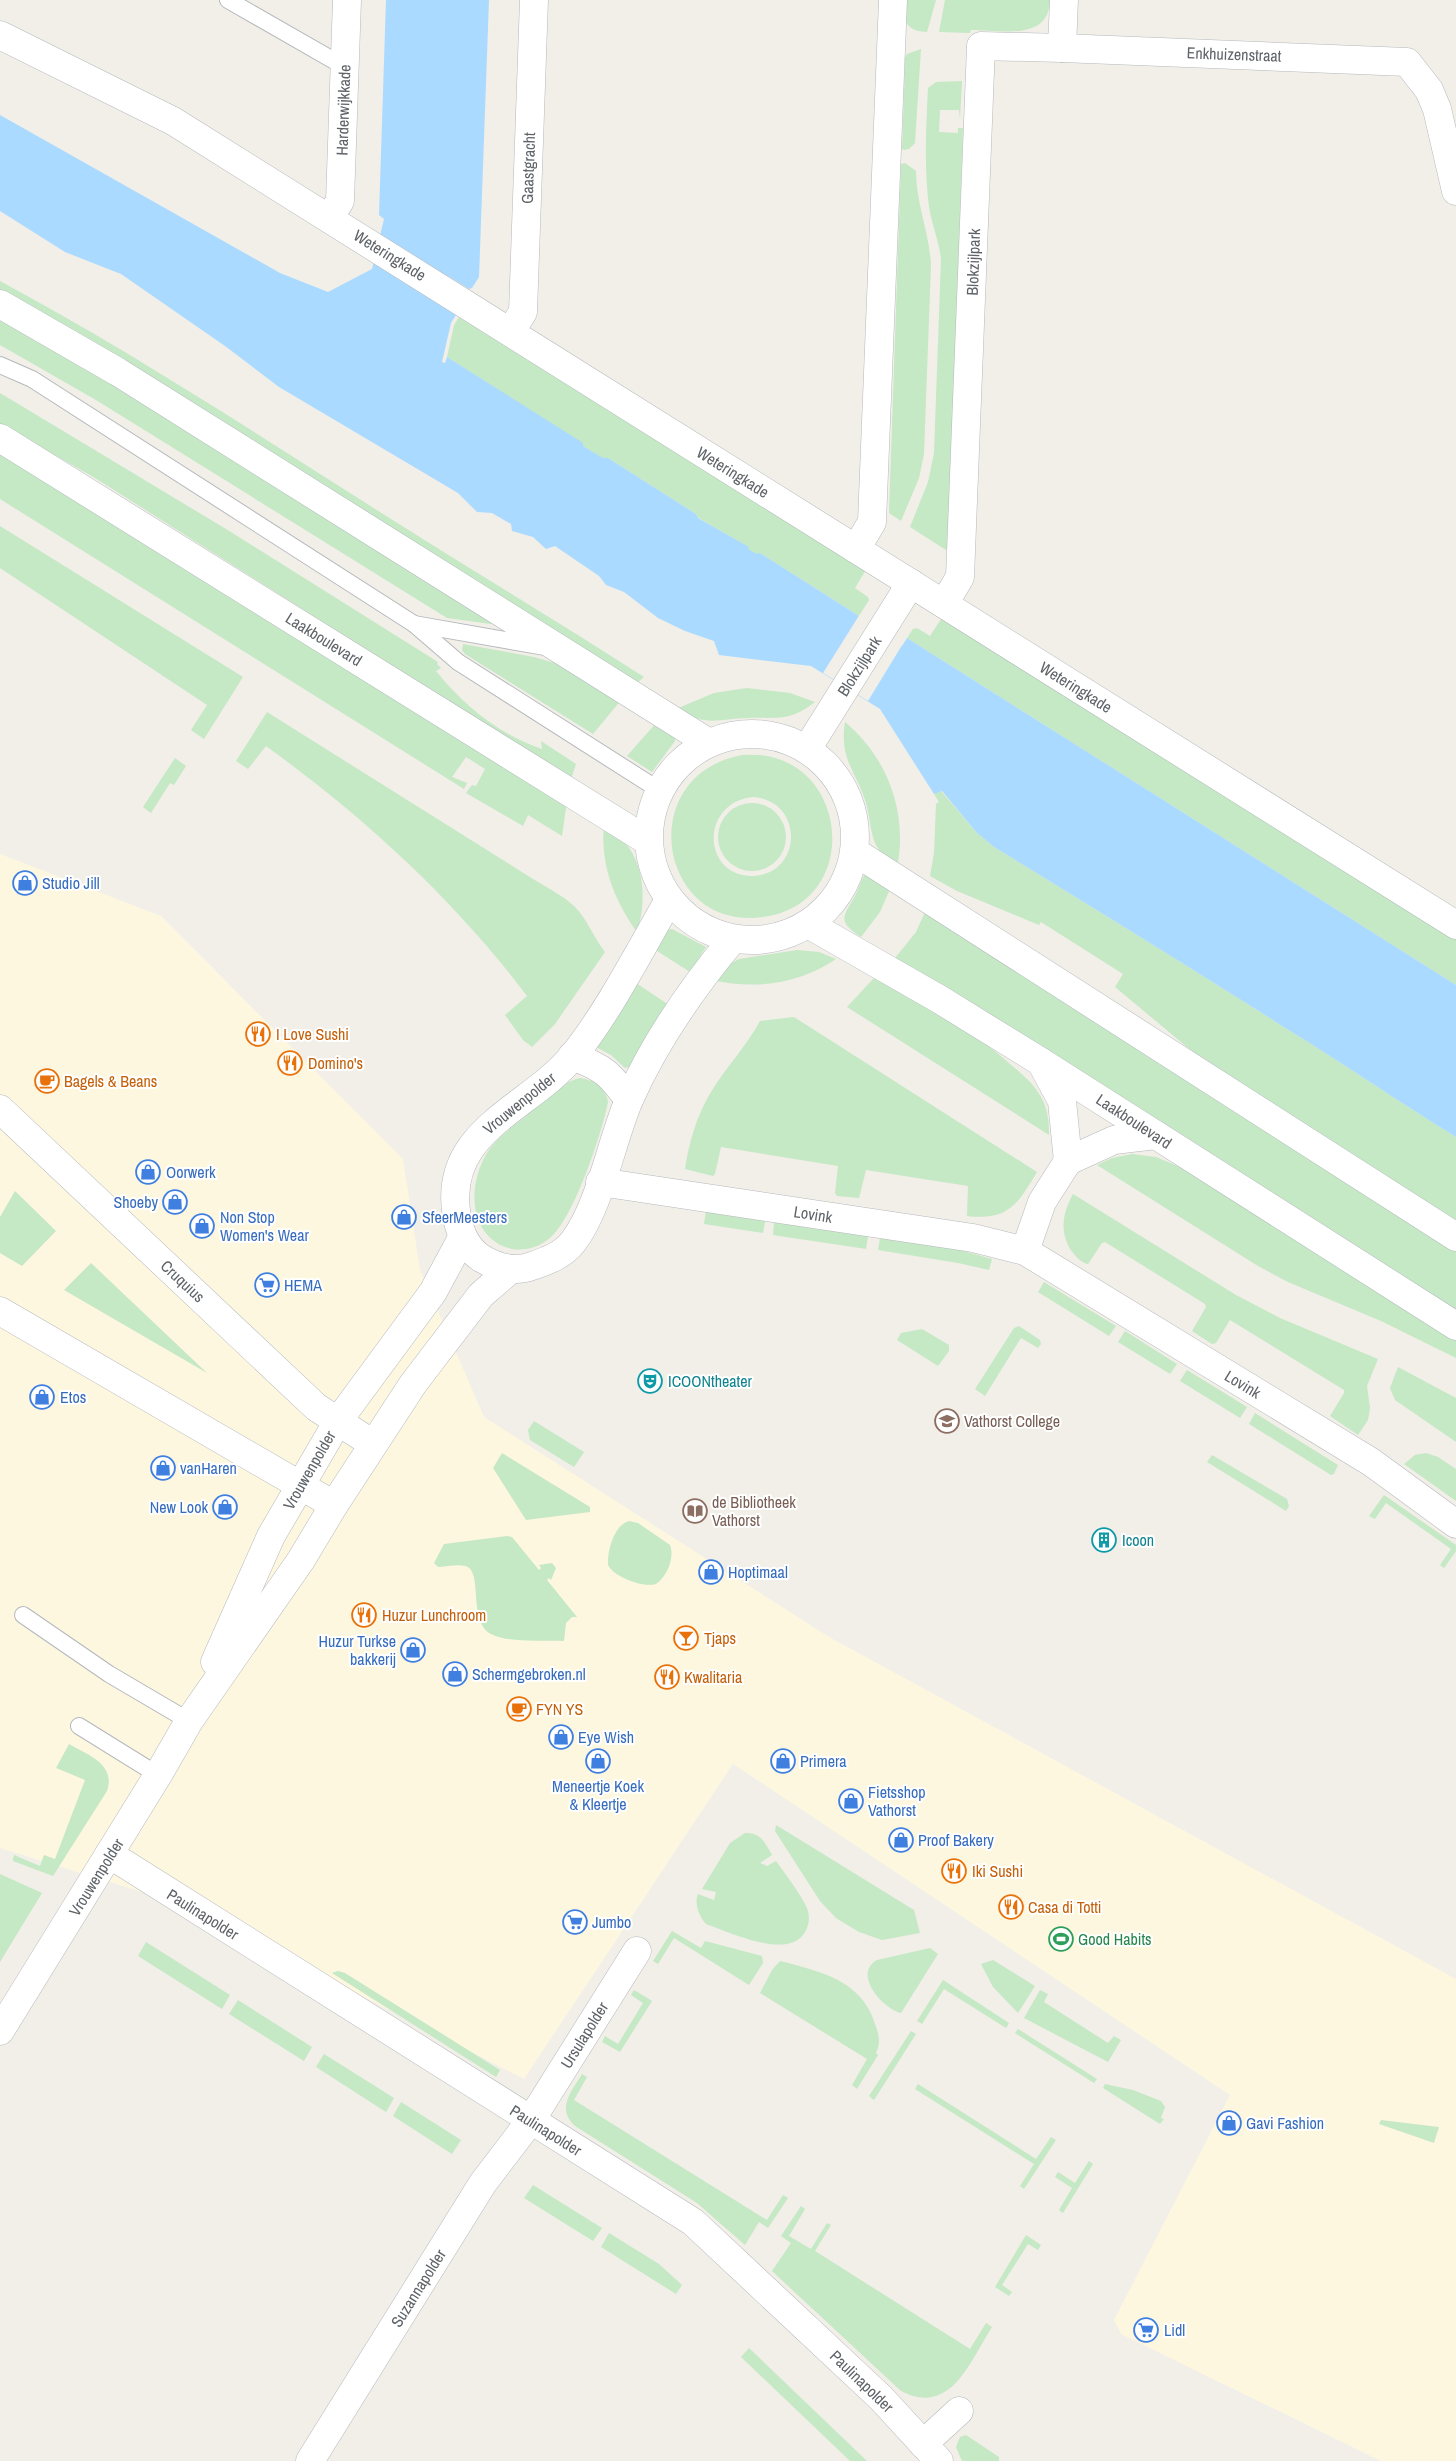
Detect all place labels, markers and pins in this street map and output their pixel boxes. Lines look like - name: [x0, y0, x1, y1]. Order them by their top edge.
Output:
- shop icon: Studio Jill: [12, 870, 38, 896]
- place label: Studio Jill: [42, 872, 100, 894]
- restaurant icon: I Love Sushi: [245, 1021, 271, 1047]
- place label: I Love Sushi: [276, 1023, 349, 1045]
- restaurant icon: Domino's: [277, 1050, 303, 1076]
- place label: Domino's: [308, 1052, 363, 1074]
- cafe icon: Bagels & Beans: [34, 1068, 60, 1094]
- place label: Bagels & Beans: [64, 1070, 157, 1092]
- shop icon: Oorwerk: [135, 1159, 161, 1185]
- place label: Oorwerk: [166, 1161, 216, 1183]
- shop icon: Shoeby: [162, 1189, 188, 1215]
- place label: Shoeby: [114, 1191, 158, 1213]
- shop icon: SfeerMeesters: [391, 1204, 417, 1230]
- place label: Non Stop Women's Wear: [220, 1206, 309, 1246]
- place label: SfeerMeesters: [422, 1206, 507, 1228]
- shop icon: Non Stop Women's Wear: [189, 1213, 215, 1239]
- supermarket icon: HEMA: [254, 1272, 280, 1298]
- place label: HEMA: [284, 1274, 322, 1296]
- theatre icon: ICOONtheater: [637, 1368, 663, 1394]
- place label: ICOONtheater: [668, 1370, 752, 1392]
- shop icon: Etos: [29, 1384, 55, 1410]
- place label: Etos: [60, 1386, 86, 1408]
- school or university icon: Vathorst College: [934, 1408, 960, 1434]
- place label: Vathorst College: [964, 1410, 1060, 1432]
- shop icon: vanHaren: [150, 1455, 176, 1481]
- place label: vanHaren: [180, 1457, 237, 1479]
- place label: de Bibliotheek Vathorst: [712, 1491, 796, 1531]
- shop icon: New Look: [212, 1494, 238, 1520]
- place label: New Look: [150, 1496, 208, 1518]
- library icon: de Bibliotheek Vathorst: [682, 1498, 708, 1524]
- building icon: Icoon: [1091, 1527, 1117, 1553]
- place label: Icoon: [1122, 1529, 1154, 1551]
- shop icon: Hoptimaal: [698, 1559, 724, 1585]
- place label: Hoptimaal: [728, 1561, 788, 1583]
- restaurant icon: Huzur Lunchroom: [351, 1602, 377, 1628]
- place label: Huzur Lunchroom: [382, 1604, 486, 1626]
- bar icon: Tjaps: [673, 1625, 699, 1651]
- place label: Tjaps: [704, 1627, 736, 1649]
- place label: Huzur Turkse bakkerij: [319, 1630, 396, 1670]
- shop icon: Huzur Turkse bakkerij: [400, 1637, 426, 1663]
- shop icon: Schermgebroken.nl: [442, 1661, 468, 1687]
- place label: Schermgebroken.nl: [472, 1663, 586, 1685]
- restaurant icon: Kwalitaria: [654, 1664, 680, 1690]
- place label: Kwalitaria: [684, 1666, 743, 1688]
- cafe icon: FYN YS: [506, 1696, 532, 1722]
- place label: FYN YS: [536, 1698, 583, 1720]
- shop icon: Eye Wish: [548, 1724, 574, 1750]
- place label: Eye Wish: [578, 1726, 634, 1748]
- shop icon: Meneertje Koek & Kleertje: [585, 1748, 611, 1774]
- shop icon: Primera: [770, 1748, 796, 1774]
- place label: Primera: [800, 1750, 847, 1772]
- place label: Meneertje Koek & Kleertje: [552, 1775, 644, 1815]
- place label: Fietsshop Vathorst: [868, 1781, 926, 1821]
- shop icon: Fietsshop Vathorst: [838, 1788, 864, 1814]
- shop icon: Proof Bakery: [888, 1827, 914, 1853]
- place label: Proof Bakery: [918, 1829, 994, 1851]
- restaurant icon: Iki Sushi: [941, 1858, 967, 1884]
- place label: Iki Sushi: [972, 1860, 1023, 1882]
- restaurant icon: Casa di Totti: [998, 1894, 1024, 1920]
- place label: Casa di Totti: [1028, 1896, 1101, 1918]
- supermarket icon: Jumbo: [562, 1909, 588, 1935]
- place label: Jumbo: [592, 1911, 631, 1933]
- sports icon: Good Habits: [1048, 1926, 1074, 1952]
- place label: Good Habits: [1078, 1928, 1152, 1950]
- shop icon: Gavi Fashion: [1216, 2110, 1242, 2136]
- place label: Gavi Fashion: [1246, 2112, 1324, 2134]
- supermarket icon: Lidl: [1133, 2317, 1159, 2343]
- place label: Lidl: [1164, 2319, 1185, 2341]

